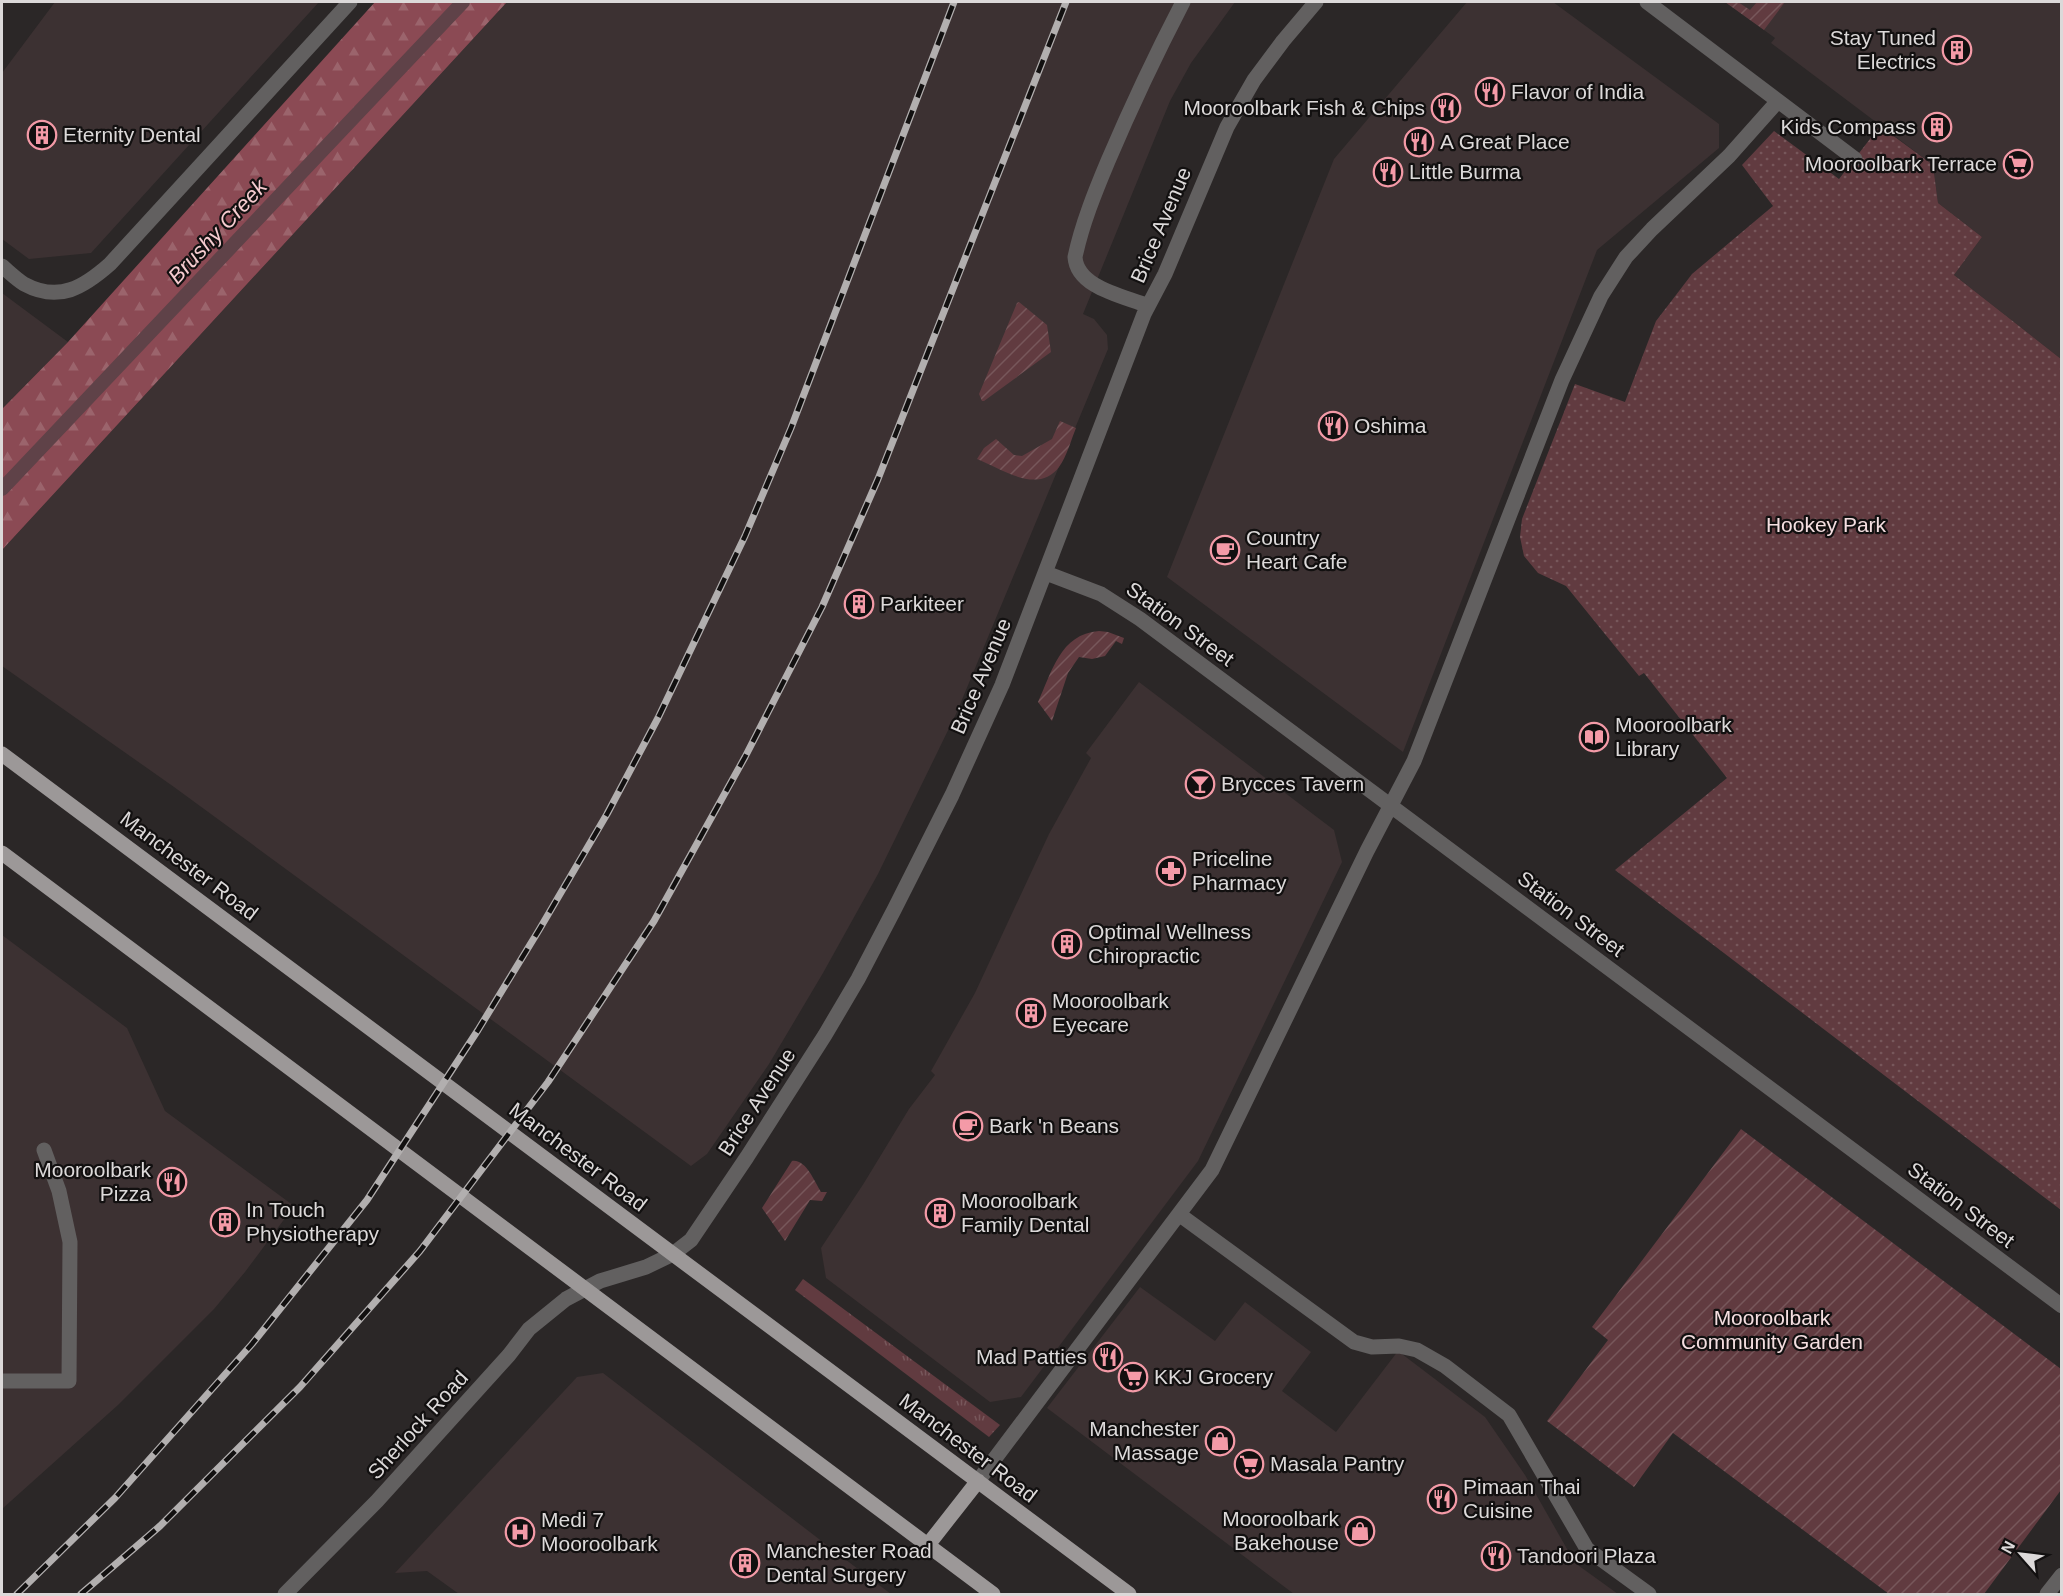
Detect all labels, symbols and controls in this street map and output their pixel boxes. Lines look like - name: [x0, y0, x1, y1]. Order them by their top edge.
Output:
- place label: Stay Tuned Electrics: [1830, 26, 1936, 73]
- building icon: Stay Tuned Electrics: [1941, 34, 1973, 66]
- restaurant icon: Flavor of India: [1474, 76, 1506, 108]
- place label: Flavor of India: [1511, 80, 1644, 103]
- restaurant icon: Mooroolbark Fish & Chips: [1430, 92, 1462, 124]
- place label: Mooroolbark Fish & Chips: [1183, 96, 1425, 119]
- building icon: Kids Compass: [1921, 111, 1953, 143]
- place label: Kids Compass: [1781, 115, 1916, 138]
- building icon: Eternity Dental: [26, 119, 58, 151]
- place label: Eternity Dental: [63, 123, 201, 146]
- restaurant icon: A Great Place: [1403, 126, 1435, 158]
- place label: A Great Place: [1440, 130, 1570, 153]
- supermarket icon: Mooroolbark Terrace: [2002, 148, 2034, 180]
- place label: Mooroolbark Terrace: [1805, 152, 1997, 175]
- restaurant icon: Little Burma: [1372, 156, 1404, 188]
- place label: Little Burma: [1409, 160, 1521, 183]
- street label: Brice Avenue: [1126, 164, 1195, 286]
- water label: Brushy Creek: [163, 173, 273, 289]
- restaurant icon: Oshima: [1317, 410, 1349, 442]
- place label: Oshima: [1354, 414, 1427, 437]
- park label: Hookey Park: [1766, 513, 1887, 536]
- place label: Country Heart Cafe: [1246, 526, 1348, 573]
- cafe icon: Country Heart Cafe: [1209, 534, 1241, 566]
- street label: Station Street: [1122, 577, 1239, 670]
- building icon: Parkiteer: [843, 588, 875, 620]
- place label: Parkiteer: [880, 592, 964, 615]
- street label: Brice Avenue: [946, 615, 1015, 737]
- place label: Mooroolbark Library: [1615, 713, 1732, 760]
- library icon: Mooroolbark Library: [1578, 721, 1610, 753]
- bar icon: Brycces Tavern: [1184, 768, 1216, 800]
- place label: Brycces Tavern: [1221, 772, 1364, 795]
- street label: Manchester Road: [116, 807, 262, 925]
- place label: Priceline Pharmacy: [1192, 847, 1287, 894]
- pharmacy icon: Priceline Pharmacy: [1155, 855, 1187, 887]
- street label: Station Street: [1514, 866, 1629, 961]
- place label: Optimal Wellness Chiropractic: [1088, 920, 1251, 967]
- building icon: Optimal Wellness Chiropractic: [1051, 928, 1083, 960]
- place label: Mooroolbark Eyecare: [1052, 989, 1169, 1036]
- building icon: Mooroolbark Eyecare: [1015, 997, 1047, 1029]
- street label: Brice Avenue: [713, 1044, 800, 1160]
- street label: Manchester Road: [505, 1098, 651, 1216]
- cafe icon: Bark 'n Beans: [952, 1110, 984, 1142]
- place label: Bark 'n Beans: [989, 1114, 1119, 1137]
- street label: Station Street: [1904, 1157, 2019, 1252]
- place label: Mooroolbark Pizza: [34, 1158, 151, 1205]
- restaurant icon: Mooroolbark Pizza: [156, 1166, 188, 1198]
- place label: Mooroolbark Family Dental: [961, 1189, 1089, 1236]
- building icon: Mooroolbark Family Dental: [924, 1197, 956, 1229]
- place label: In Touch Physiotherapy: [246, 1198, 380, 1245]
- building icon: In Touch Physiotherapy: [209, 1206, 241, 1238]
- park label: Mooroolbark Community Garden: [1681, 1306, 1863, 1353]
- restaurant icon: Mad Patties: [1092, 1341, 1124, 1373]
- place label: Mad Patties: [976, 1345, 1087, 1368]
- supermarket icon: KKJ Grocery: [1117, 1361, 1149, 1393]
- place label: KKJ Grocery: [1154, 1365, 1274, 1388]
- street label: Sherlock Road: [363, 1366, 472, 1484]
- street label: Manchester Road: [895, 1389, 1041, 1507]
- place label: Manchester Massage: [1089, 1417, 1199, 1464]
- shop icon: Manchester Massage: [1204, 1425, 1236, 1457]
- supermarket icon: Masala Pantry: [1233, 1448, 1265, 1480]
- place label: Masala Pantry: [1270, 1452, 1405, 1475]
- place label: Pimaan Thai Cuisine: [1463, 1475, 1581, 1522]
- restaurant icon: Pimaan Thai Cuisine: [1426, 1483, 1458, 1515]
- place label: Mooroolbark Bakehouse: [1222, 1507, 1339, 1554]
- place label: Medi 7 Mooroolbark: [541, 1508, 658, 1555]
- shop icon: Mooroolbark Bakehouse: [1344, 1515, 1376, 1547]
- hospital icon: Medi 7 Mooroolbark: [504, 1516, 536, 1548]
- north arrow: [1991, 1524, 2051, 1584]
- text: N: [1998, 1538, 2018, 1556]
- place label: Manchester Road Dental Surgery: [766, 1539, 932, 1586]
- restaurant icon: Tandoori Plaza: [1480, 1540, 1512, 1572]
- place label: Tandoori Plaza: [1517, 1544, 1656, 1567]
- building icon: Manchester Road Dental Surgery: [729, 1547, 761, 1579]

